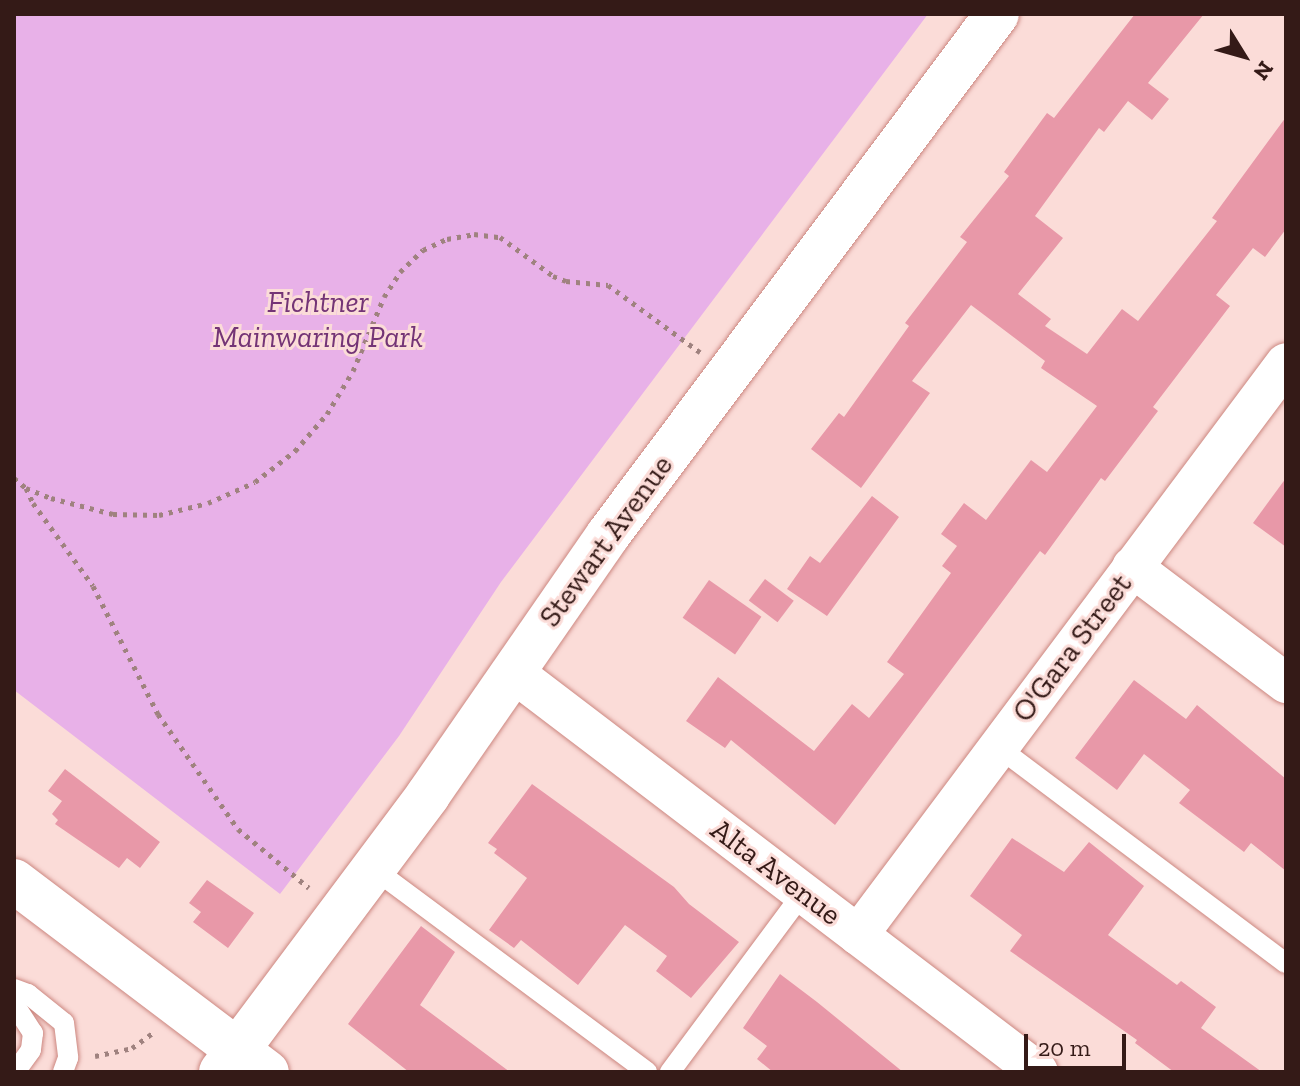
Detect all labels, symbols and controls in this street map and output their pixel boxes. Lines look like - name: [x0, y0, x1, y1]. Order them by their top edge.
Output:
- north arrow: [1204, 16, 1284, 96]
- text: N: [1248, 56, 1279, 86]
- park label: Fichtner Mainwaring Park: [213, 284, 423, 354]
- street label: Stewart Avenue: [531, 448, 681, 634]
- street label: O'Gara Street: [1005, 567, 1139, 729]
- street label: Alta Avenue: [703, 811, 849, 933]
- scale bar: [1028, 1018, 1130, 1068]
- text: 20 m: [1038, 1033, 1090, 1062]

